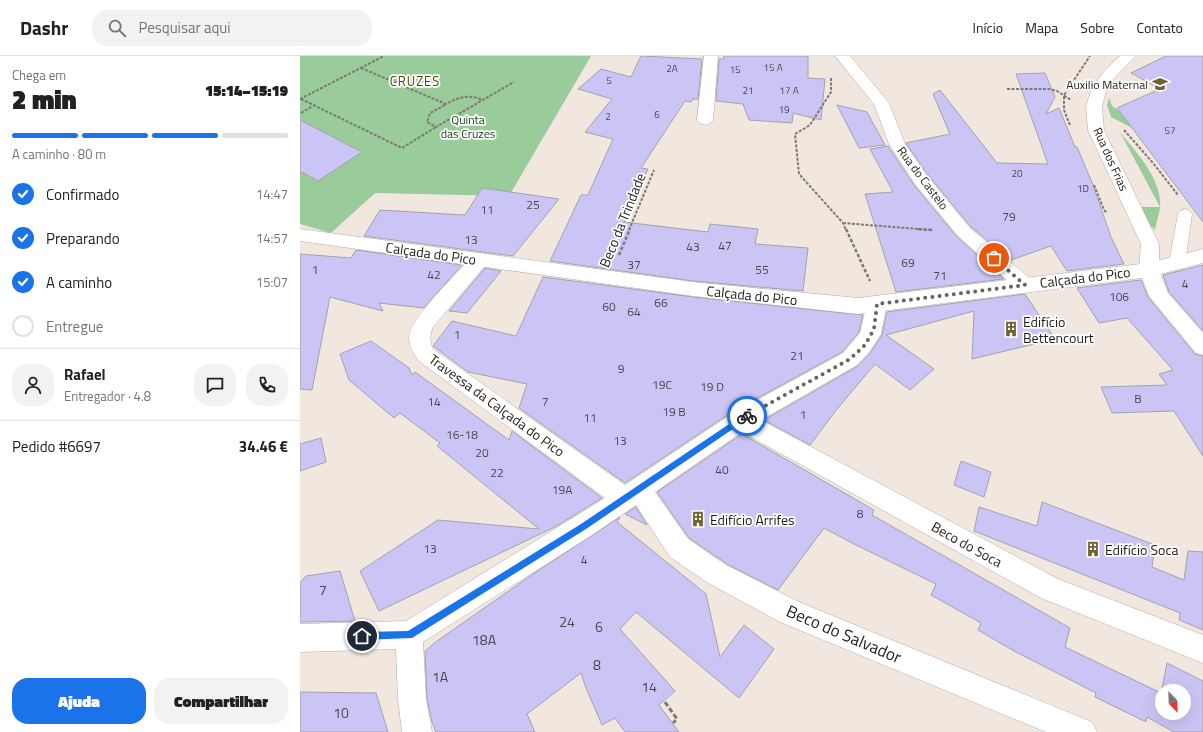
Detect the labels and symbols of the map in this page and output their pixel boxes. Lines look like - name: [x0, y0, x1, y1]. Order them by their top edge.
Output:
- house number: 15 A: [763, 60, 783, 75]
- house number: 2A: [666, 61, 678, 76]
- house number: 15: [729, 62, 741, 77]
- district label: CRUZES: [390, 71, 440, 91]
- house number: 5: [606, 73, 612, 88]
- place label: Auxilio Maternal: [1066, 75, 1148, 94]
- school or university icon: Auxilio Maternal: [1151, 75, 1169, 93]
- house number: 21: [742, 83, 754, 98]
- house number: 17 A: [779, 83, 799, 98]
- house number: 19: [778, 102, 790, 117]
- house number: 6: [654, 107, 660, 122]
- house number: 2: [605, 109, 611, 124]
- park label: Quinta das Cruzes: [441, 110, 496, 143]
- house number: 57: [1164, 123, 1176, 138]
- street label: Rua dos Frias: [1089, 124, 1134, 194]
- street label: Rua do Castelo: [893, 142, 953, 214]
- house number: 20: [1011, 166, 1023, 181]
- street label: Beco da Trindade: [594, 170, 650, 270]
- house number: 1D: [1077, 181, 1089, 196]
- house number: 25: [526, 195, 540, 214]
- house number: 11: [480, 200, 494, 219]
- house number: 79: [1002, 207, 1016, 226]
- house number: 13: [464, 230, 478, 249]
- street label: Calçada do Pico: [384, 236, 478, 270]
- house number: 47: [718, 236, 732, 255]
- house number: 43: [686, 237, 700, 256]
- pin: [977, 241, 1011, 275]
- house number: 69: [901, 253, 915, 272]
- house number: 37: [627, 255, 641, 274]
- house number: 1: [312, 260, 318, 279]
- house number: 55: [755, 260, 769, 279]
- street label: Calçada do Pico: [1038, 261, 1132, 293]
- house number: 42: [427, 265, 441, 284]
- house number: 71: [933, 266, 947, 285]
- house number: 4: [1182, 274, 1189, 293]
- street label: Calçada do Pico: [706, 280, 798, 310]
- house number: 106: [1109, 287, 1129, 306]
- house number: 66: [654, 293, 668, 312]
- house number: 60: [602, 297, 616, 316]
- house number: 64: [627, 302, 641, 321]
- place label: Edifício Bettencourt: [1023, 311, 1094, 348]
- building icon: Edifício Bettencourt: [1002, 320, 1020, 338]
- house number: 1: [454, 325, 460, 344]
- house number: 21: [790, 346, 804, 365]
- street label: Travessa da Calçada do Pico: [425, 348, 569, 462]
- house number: 9: [618, 359, 625, 378]
- house number: 19C: [652, 375, 672, 394]
- house number: 19 D: [700, 377, 724, 396]
- house number: B: [1134, 389, 1142, 408]
- house number: 14: [427, 392, 441, 411]
- house number: 7: [542, 392, 548, 411]
- courier: [727, 396, 767, 436]
- house number: 19 B: [662, 402, 686, 421]
- house number: 1: [800, 405, 806, 424]
- house number: 11: [583, 408, 597, 427]
- house number: 16-18: [446, 425, 478, 444]
- house number: 13: [613, 431, 627, 450]
- house number: 20: [475, 443, 489, 462]
- house number: 40: [715, 460, 729, 479]
- house number: 22: [490, 463, 504, 482]
- house number: 19A: [552, 480, 572, 499]
- house number: 8: [857, 504, 864, 523]
- place label: Edifício Arrifes: [710, 509, 795, 530]
- building icon: Edifício Arrifes: [689, 510, 707, 528]
- street label: Beco do Soca: [928, 516, 1006, 572]
- house number: 13: [423, 539, 437, 558]
- place label: Edifício Soca: [1105, 539, 1179, 560]
- building icon: Edifício Soca: [1084, 540, 1102, 558]
- house number: 4: [581, 550, 588, 569]
- house number: 7: [319, 579, 327, 600]
- street label: Beco do Salvador: [782, 598, 906, 670]
- house number: 24: [559, 611, 575, 632]
- house number: 6: [595, 616, 603, 637]
- pin: [345, 619, 379, 653]
- house number: 18A: [472, 629, 497, 650]
- house number: 8: [593, 654, 601, 675]
- house number: 1A: [432, 666, 449, 687]
- house number: 14: [641, 676, 657, 697]
- north arrow: [1155, 684, 1191, 720]
- house number: 10: [333, 702, 349, 723]

